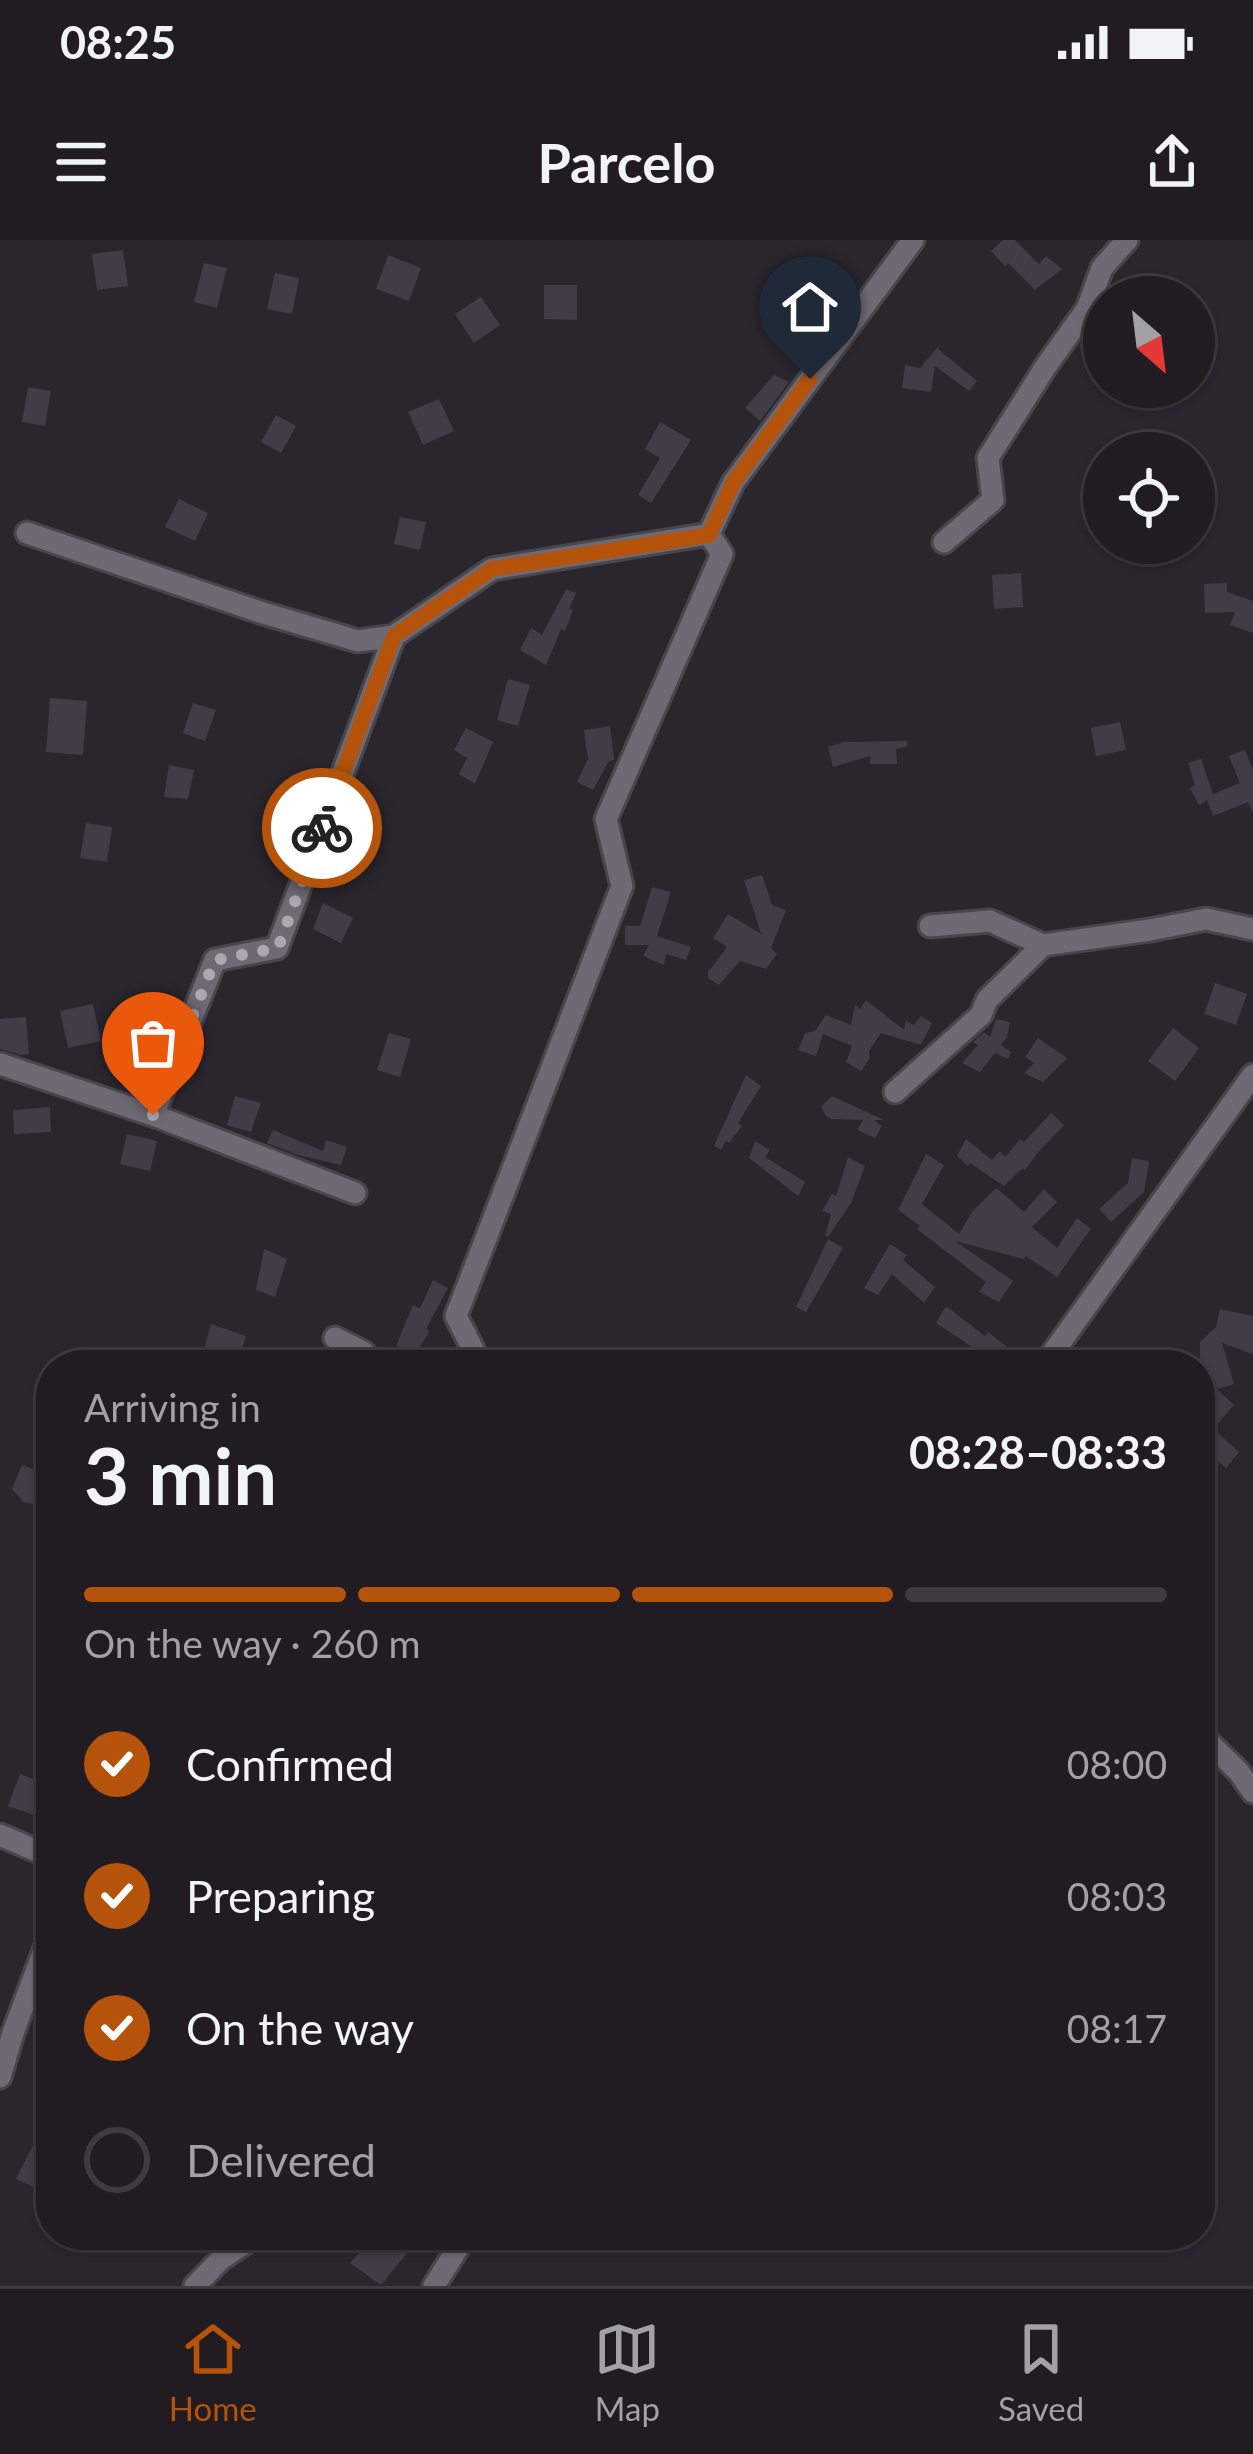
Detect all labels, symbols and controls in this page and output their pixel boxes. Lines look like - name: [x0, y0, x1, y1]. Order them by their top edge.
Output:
- text: 08:25: [60, 15, 176, 69]
- icon: menu: [48, 129, 114, 195]
- icon: share: [1139, 129, 1205, 195]
- text: Parcelo: [537, 130, 716, 195]
- pin: [759, 256, 861, 379]
- icon: home: [777, 274, 843, 340]
- north arrow: [1083, 276, 1215, 408]
- map controls: [1083, 276, 1215, 564]
- button: locate: [1083, 432, 1215, 564]
- courier: [262, 768, 382, 888]
- icon: bike: [289, 795, 355, 861]
- pin: [102, 992, 204, 1115]
- icon: bag: [120, 1010, 186, 1076]
- text: Arriving in: [84, 1384, 261, 1430]
- text: 08:28–08:33: [909, 1425, 1167, 1479]
- text: 3 min: [84, 1428, 277, 1522]
- text: On the way · 260 m: [84, 1620, 421, 1666]
- icon: check: [84, 1731, 150, 1797]
- text: Confirmed: [186, 1737, 394, 1791]
- text: 08:00: [1067, 1741, 1167, 1787]
- icon: check: [84, 1863, 150, 1929]
- text: Preparing: [186, 1869, 375, 1923]
- text: 08:03: [1067, 1873, 1167, 1919]
- icon: check: [84, 1995, 150, 2061]
- text: On the way: [186, 2001, 414, 2055]
- text: 08:17: [1067, 2005, 1167, 2051]
- text: Delivered: [186, 2133, 376, 2187]
- tab: Home: [169, 2316, 257, 2428]
- tab: Map: [594, 2316, 660, 2428]
- tab: Saved: [998, 2316, 1084, 2428]

